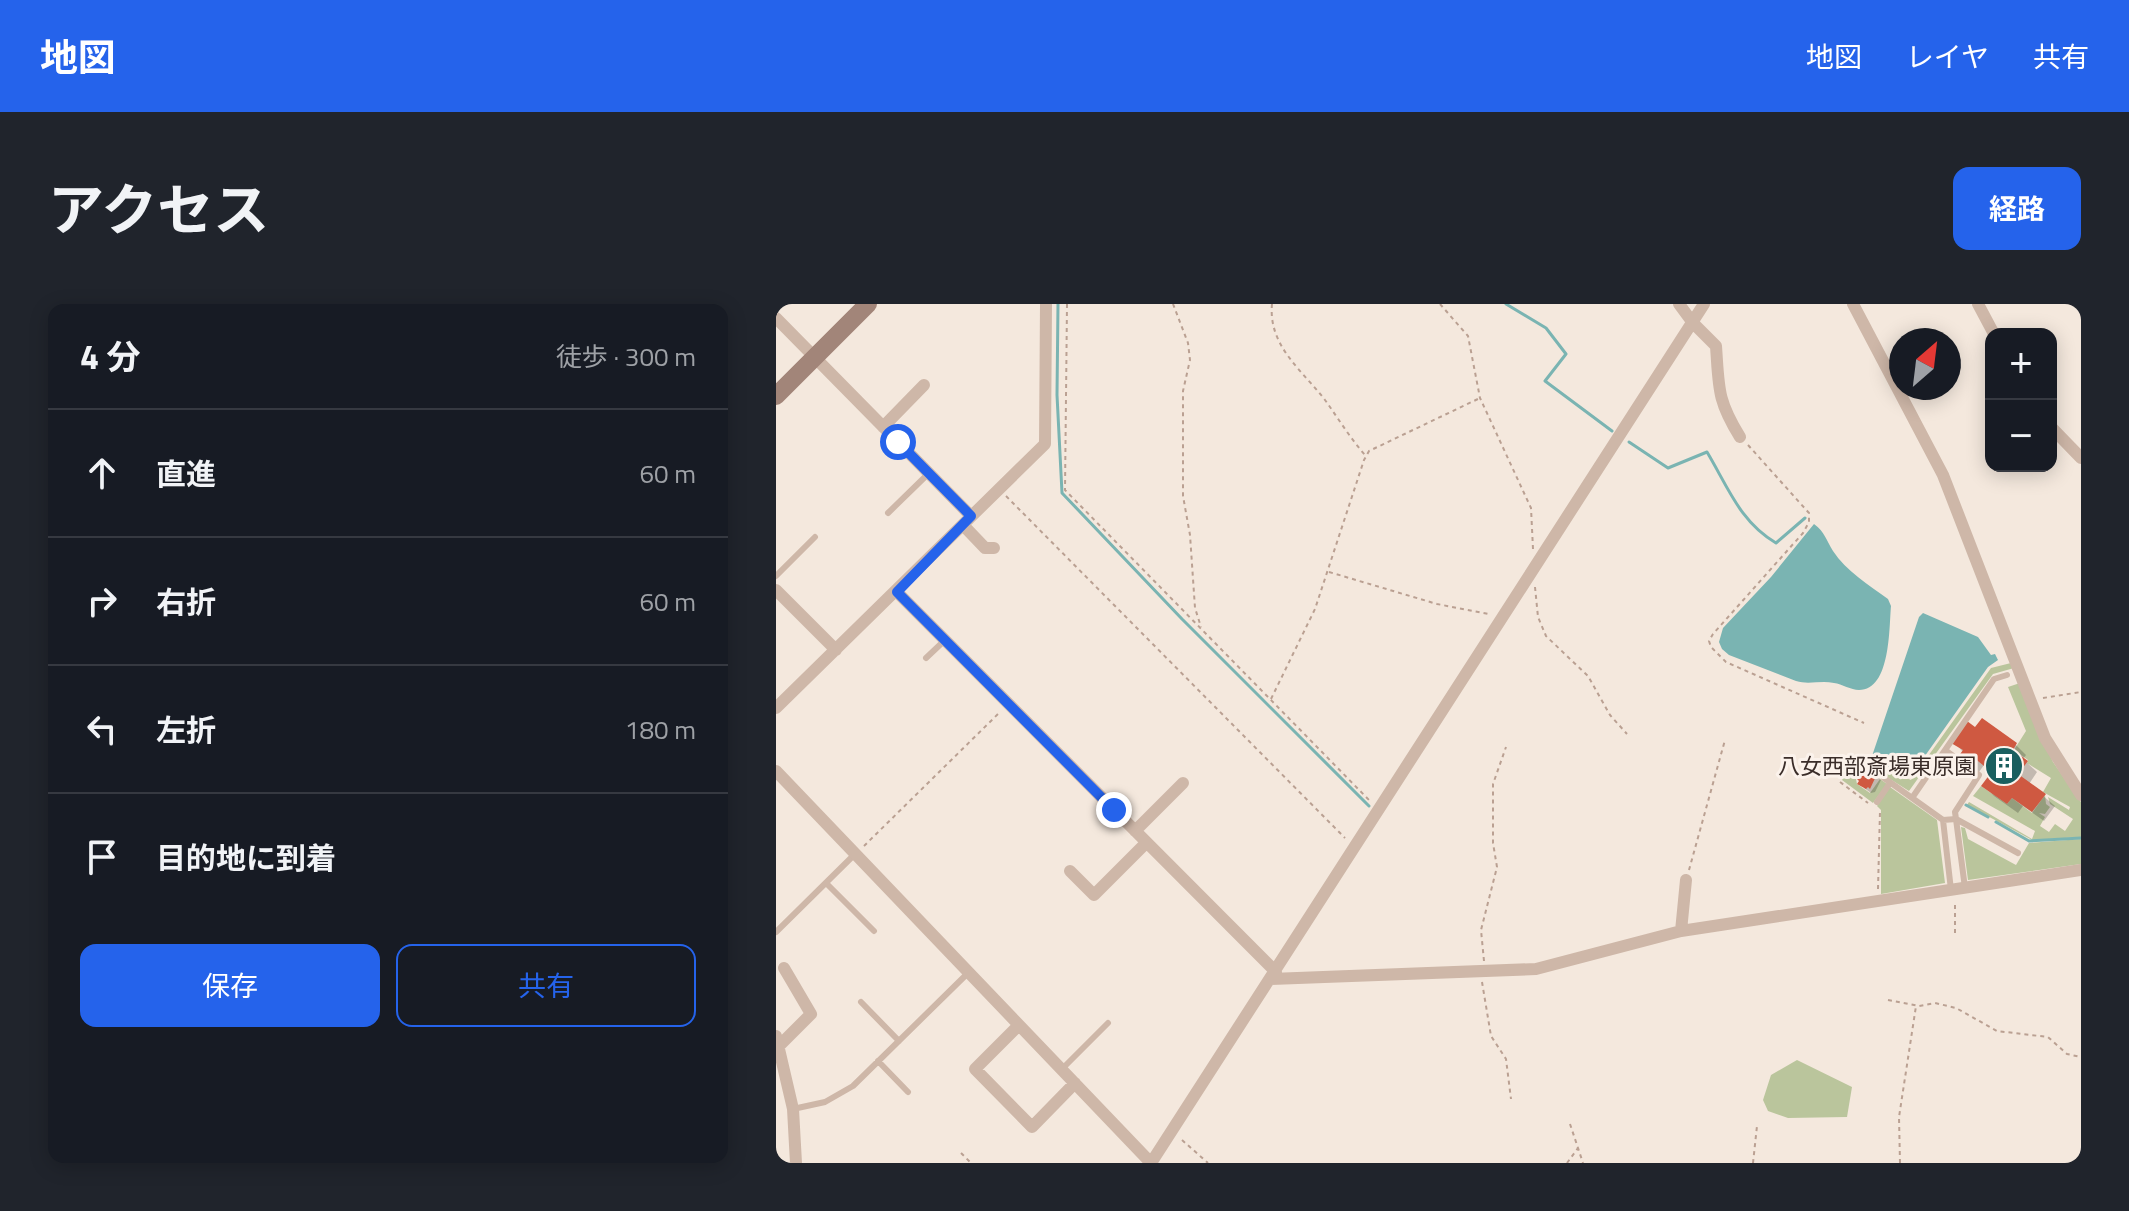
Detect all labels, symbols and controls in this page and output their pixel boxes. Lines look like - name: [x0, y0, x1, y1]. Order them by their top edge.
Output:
- text: 地図: [40, 28, 116, 86]
- text: 地図: [1806, 35, 1862, 78]
- text: レイヤ: [1906, 35, 1989, 78]
- text: 共有: [2033, 35, 2089, 78]
- text: アクセス: [48, 167, 269, 252]
- button: 経路: [1953, 167, 2081, 250]
- north arrow: [1889, 328, 1961, 400]
- map controls: [1985, 328, 2057, 472]
- button: +: [1985, 328, 2057, 400]
- text: 4 分: [80, 330, 141, 382]
- text: 徒歩 · 300 m: [556, 337, 696, 376]
- button: −: [1985, 400, 2057, 472]
- route start: [880, 424, 916, 460]
- icon: ahead: [80, 451, 124, 495]
- text: 直進: [156, 451, 216, 497]
- text: 60 m: [639, 454, 696, 493]
- icon: right: [80, 579, 124, 623]
- text: 右折: [156, 579, 216, 625]
- text: 60 m: [639, 582, 696, 621]
- icon: left: [80, 707, 124, 751]
- text: 左折: [156, 707, 216, 753]
- text: 180 m: [625, 710, 696, 749]
- building icon: 八女西部斎場東原園: [1983, 745, 2025, 787]
- place label: 八女西部斎場東原園: [1778, 749, 1976, 783]
- route end: [1096, 792, 1132, 828]
- icon: arrive: [80, 835, 124, 879]
- text: 目的地に到着: [156, 835, 336, 881]
- button: 保存: [80, 944, 380, 1027]
- button: 共有: [396, 944, 696, 1027]

